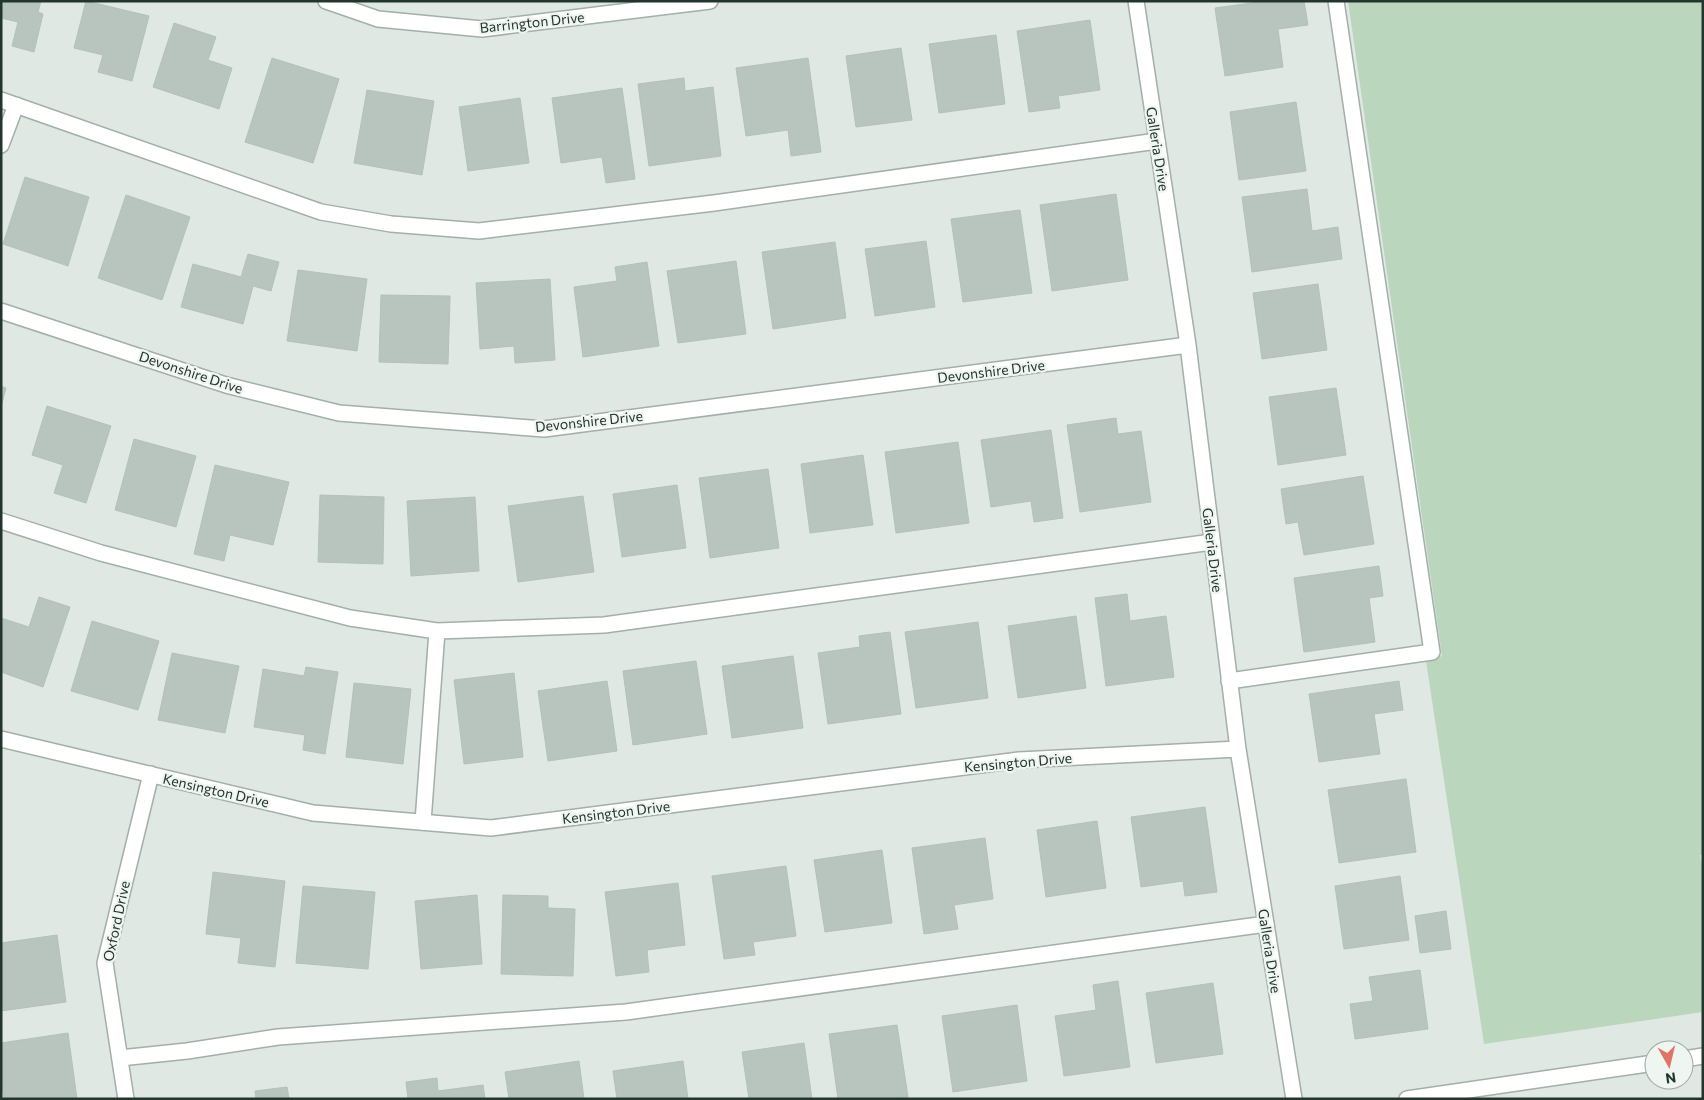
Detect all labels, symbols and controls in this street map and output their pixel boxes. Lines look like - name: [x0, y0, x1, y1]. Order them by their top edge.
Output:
- street label: Barrington Drive: [479, 8, 585, 36]
- street label: Galleria Drive: [1143, 106, 1173, 192]
- street label: Devonshire Drive: [137, 347, 245, 397]
- street label: Devonshire Drive: [936, 356, 1046, 386]
- street label: Devonshire Drive: [534, 407, 644, 435]
- street label: Galleria Drive: [1199, 507, 1227, 593]
- street label: Kensington Drive: [963, 749, 1073, 775]
- street label: Kensington Drive: [161, 770, 271, 810]
- street label: Kensington Drive: [561, 797, 671, 827]
- street label: Oxford Drive: [99, 879, 133, 963]
- street label: Galleria Drive: [1255, 908, 1285, 994]
- north arrow: [1644, 1040, 1694, 1090]
- text: N: [1664, 1069, 1677, 1088]

